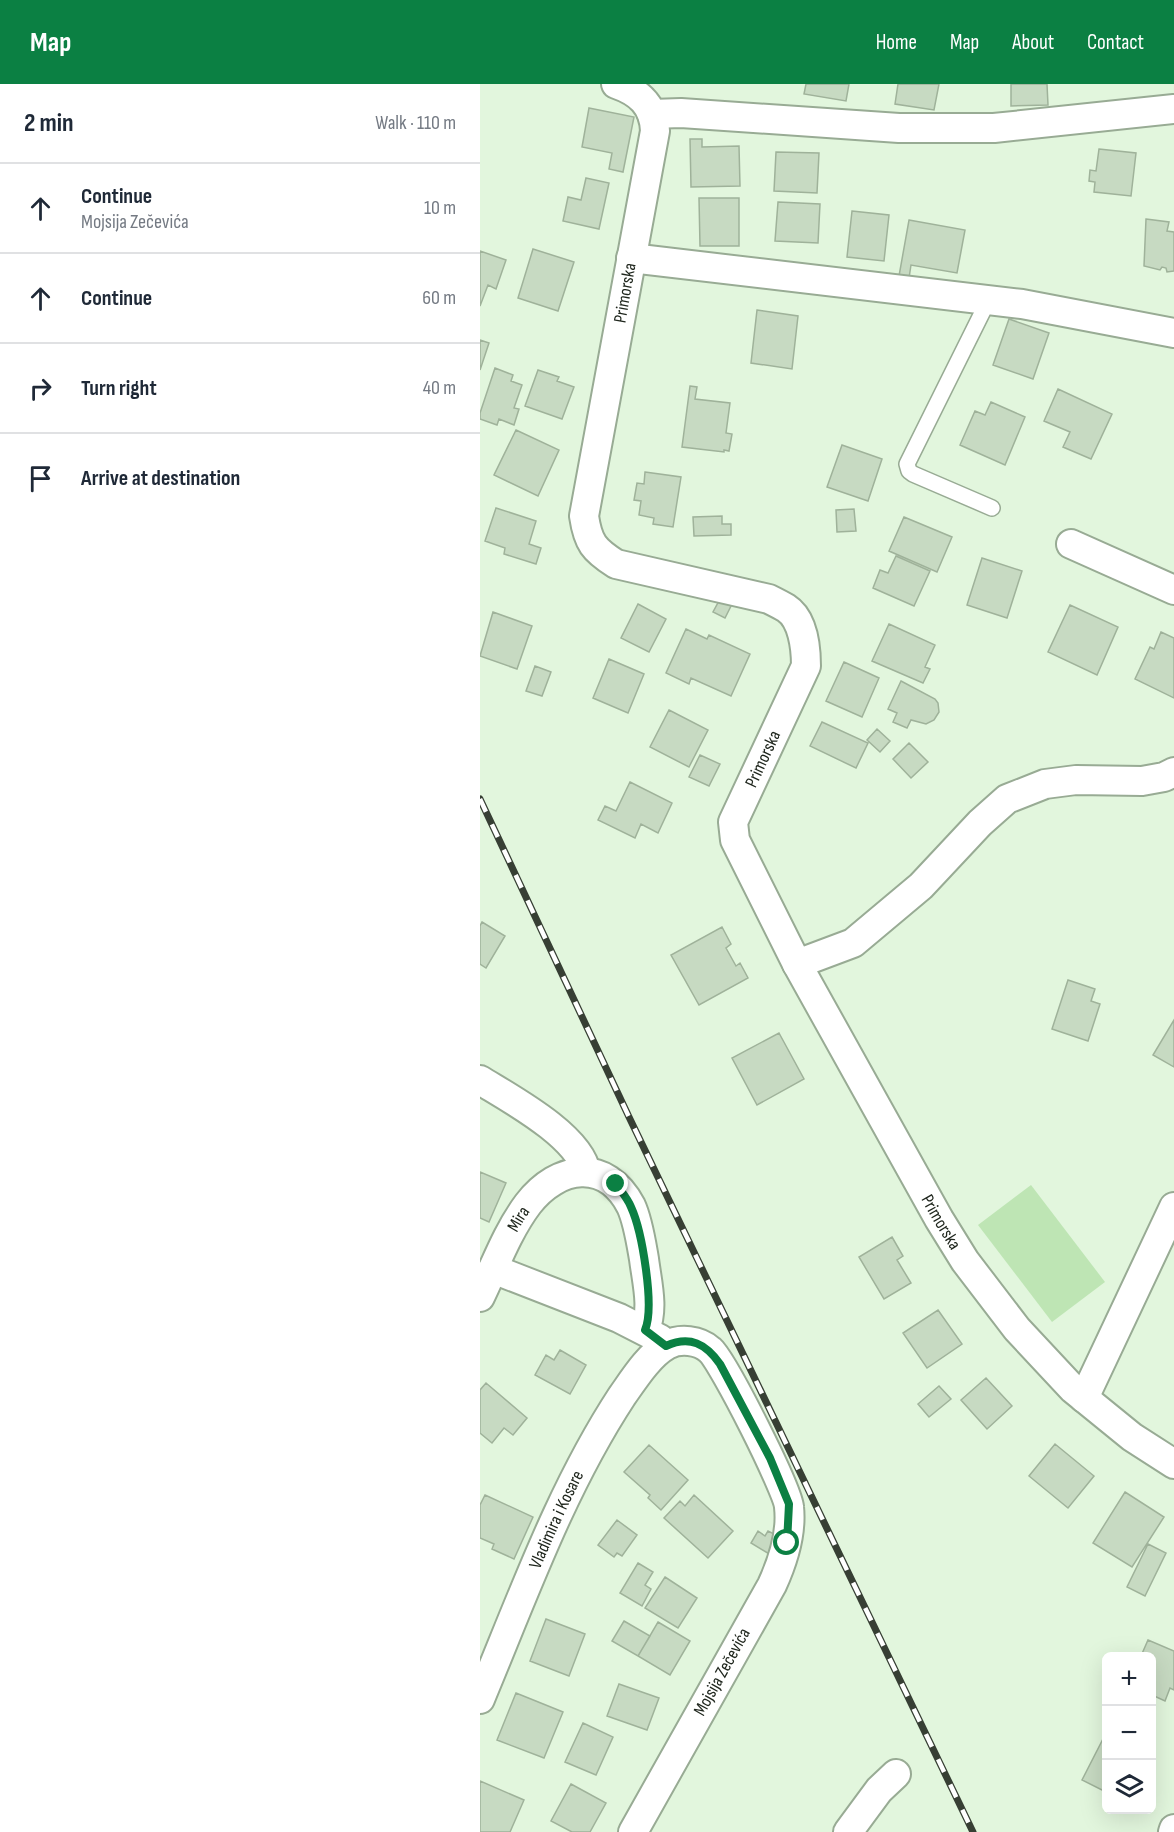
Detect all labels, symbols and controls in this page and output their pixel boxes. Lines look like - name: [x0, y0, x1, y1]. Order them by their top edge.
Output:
- text: Map: [30, 26, 71, 59]
- text: Home: [876, 30, 917, 55]
- text: Map: [950, 30, 979, 55]
- text: About: [1012, 30, 1054, 55]
- text: Contact: [1087, 30, 1144, 55]
- text: 2 min: [24, 108, 74, 139]
- text: Walk · 110 m: [375, 111, 456, 135]
- text: Continue: [81, 183, 152, 210]
- icon: ahead: [24, 192, 57, 225]
- text: 10 m: [424, 196, 456, 220]
- text: Mojsija Zečevića: [81, 210, 189, 234]
- street label: Primorska: [609, 261, 641, 325]
- icon: ahead: [24, 282, 57, 315]
- text: Continue: [81, 285, 152, 312]
- text: 60 m: [422, 286, 456, 310]
- icon: right: [24, 372, 57, 405]
- text: Turn right: [81, 375, 157, 402]
- text: 40 m: [423, 376, 456, 400]
- icon: arrive: [24, 462, 57, 495]
- text: Arrive at destination: [81, 465, 240, 492]
- street label: Primorska: [741, 727, 785, 791]
- route end: [602, 1170, 628, 1196]
- street label: Primorska: [917, 1191, 966, 1253]
- street label: Mira: [502, 1202, 534, 1235]
- street label: Vladimira i Kosare: [524, 1467, 588, 1572]
- route start: [773, 1529, 799, 1555]
- street label: Mojsija Zečevića: [689, 1624, 755, 1720]
- map controls: [1102, 1652, 1156, 1814]
- button: +: [1102, 1652, 1156, 1706]
- button: −: [1102, 1706, 1156, 1760]
- button: layers: [1102, 1760, 1156, 1814]

